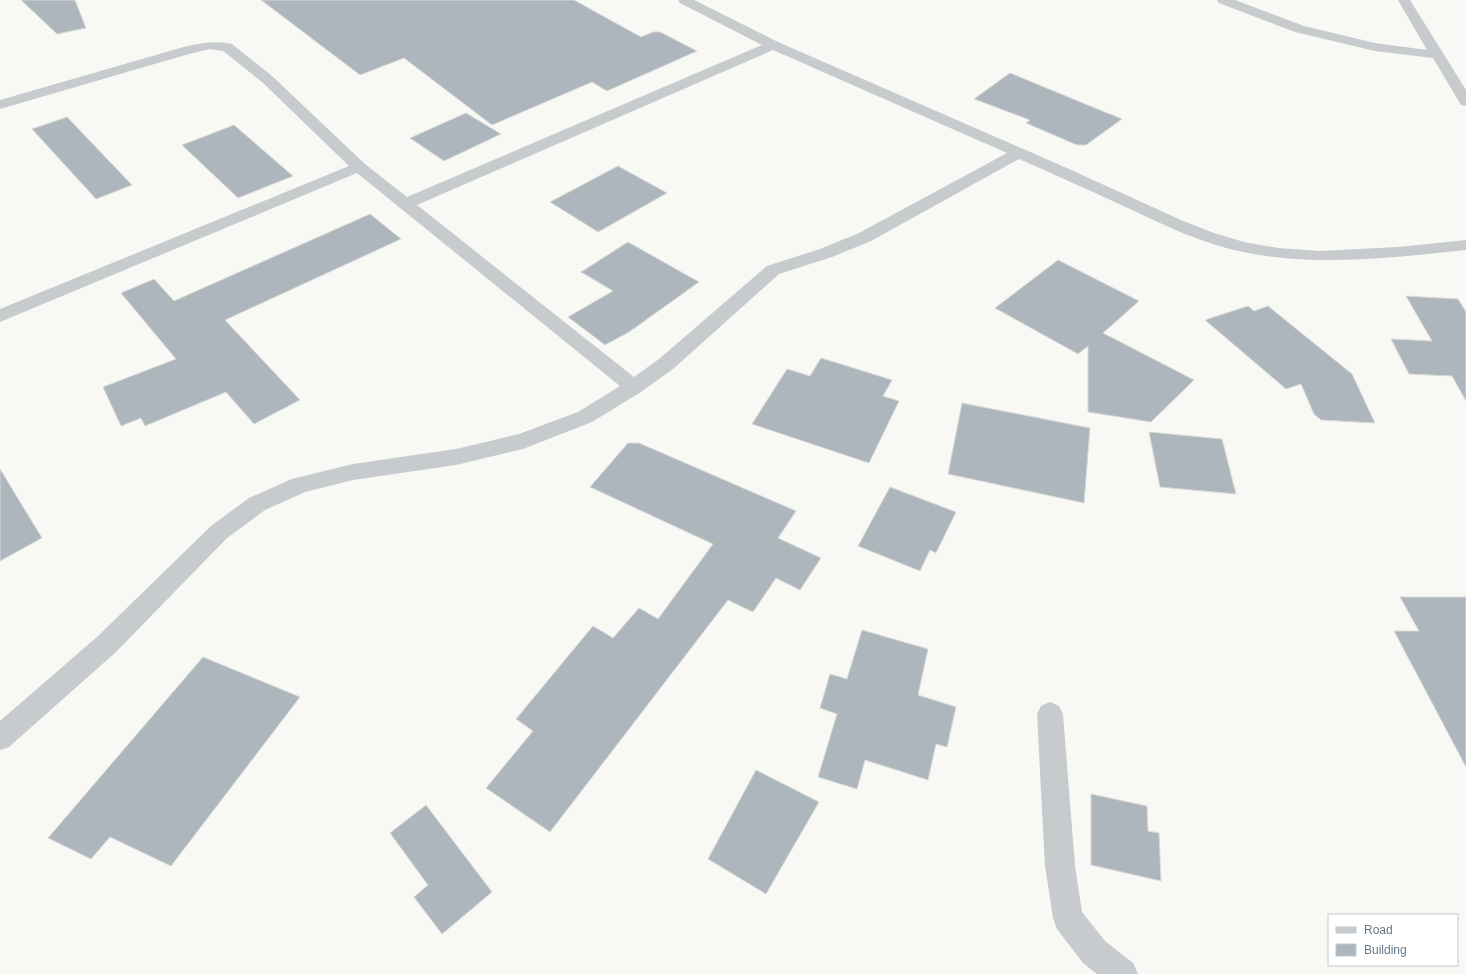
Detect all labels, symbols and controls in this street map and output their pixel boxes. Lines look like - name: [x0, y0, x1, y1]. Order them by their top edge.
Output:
- legend: [1328, 914, 1458, 966]
- text: Road: [1364, 923, 1393, 937]
- text: Building: [1364, 943, 1407, 957]

